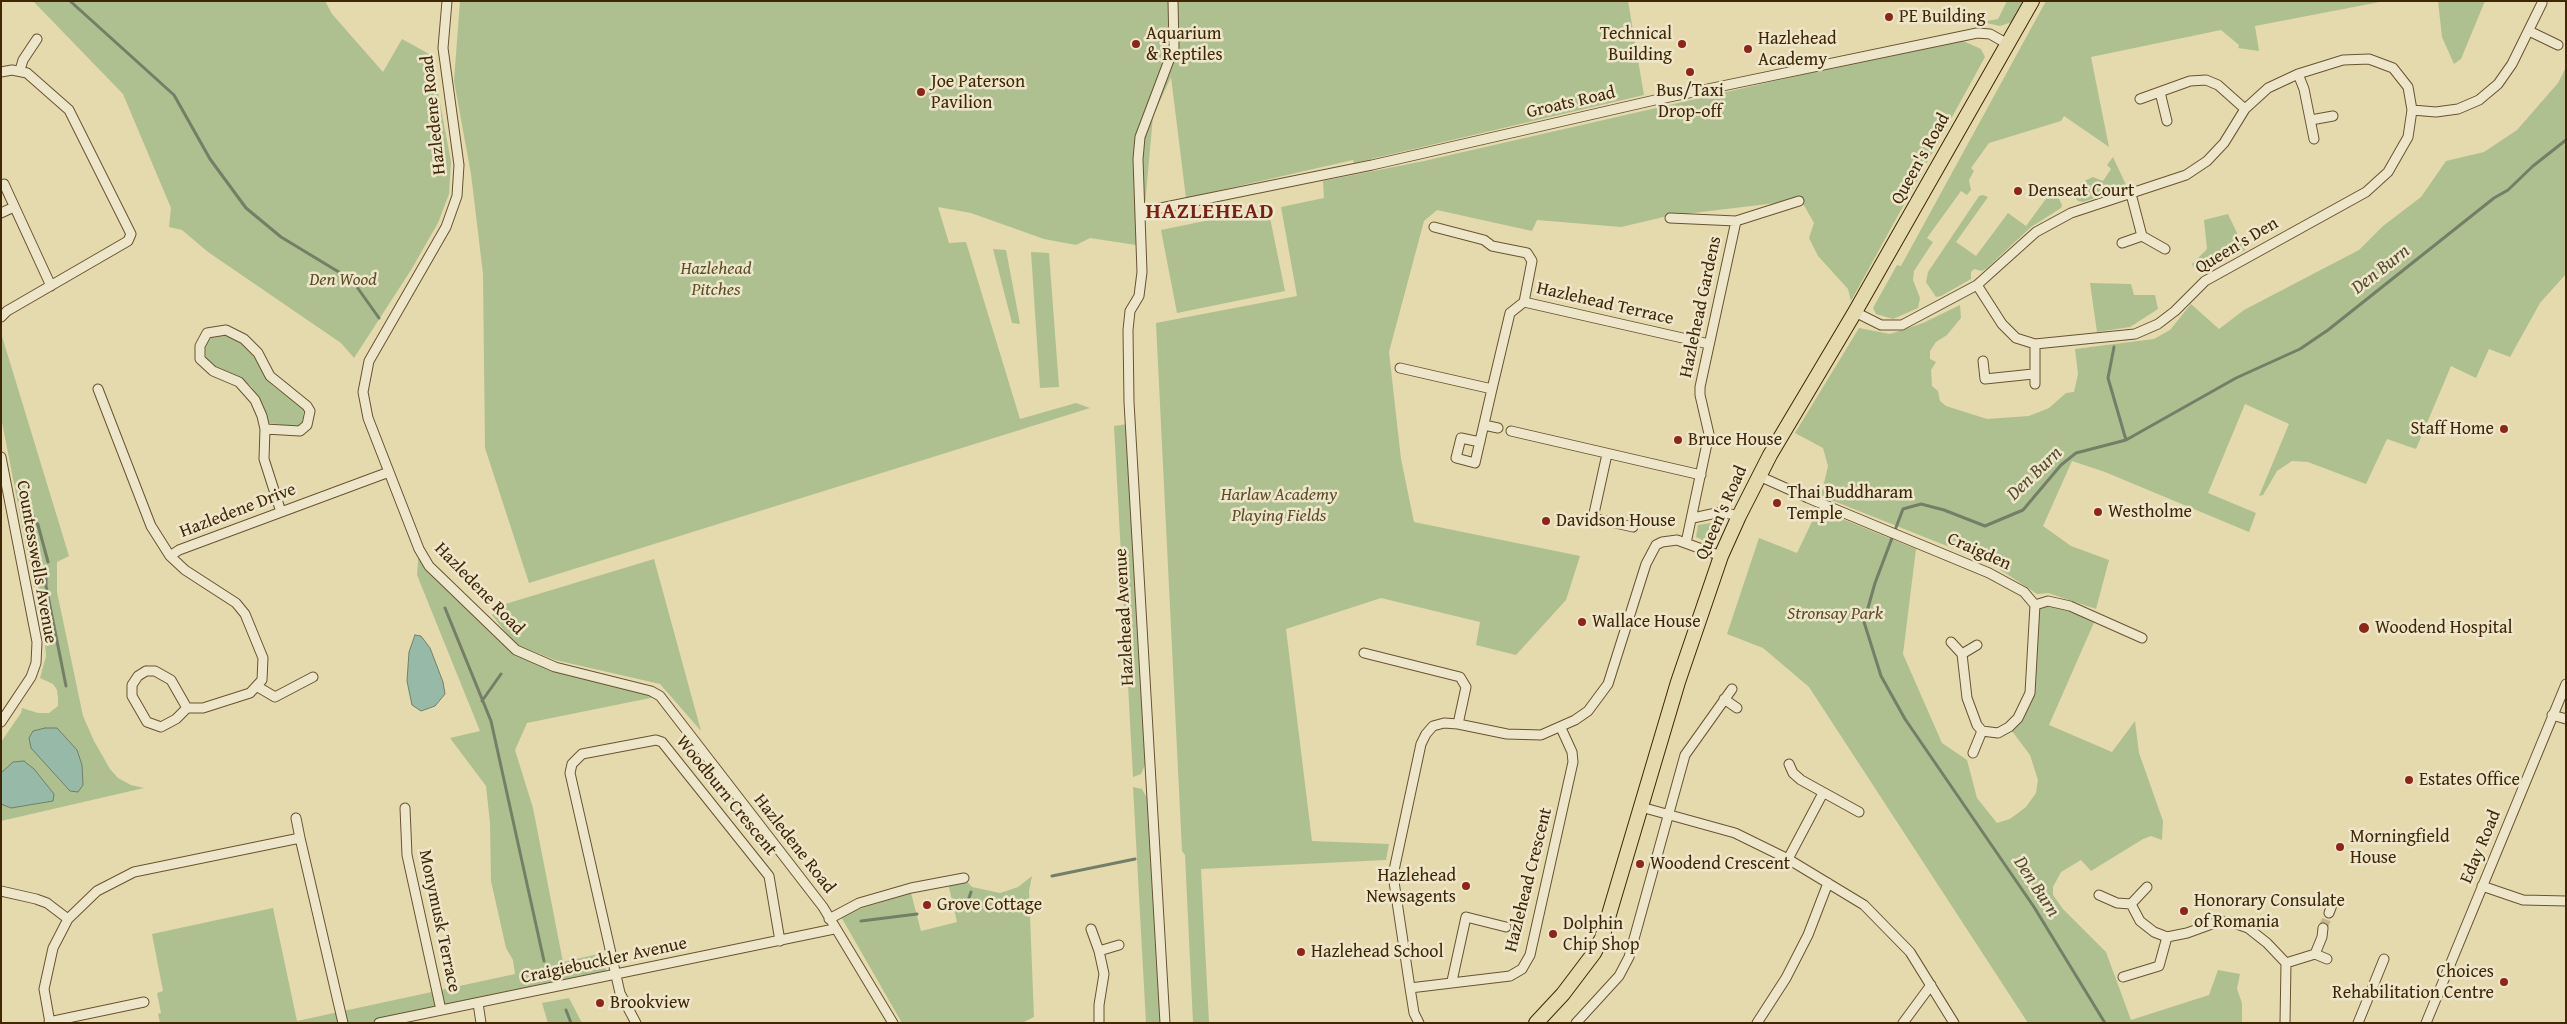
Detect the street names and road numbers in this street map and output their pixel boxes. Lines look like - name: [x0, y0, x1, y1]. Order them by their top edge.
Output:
- street label: Hazledene Road: [417, 54, 451, 176]
- street label: Groats Road: [1524, 82, 1618, 124]
- street label: Queen's Road: [1887, 110, 1955, 208]
- street label: Queen's Den: [2192, 213, 2282, 279]
- street label: Hazlehead Gardens: [1675, 234, 1727, 380]
- street label: Hazlehead Terrace: [1534, 278, 1676, 330]
- street label: Queen's Road: [1692, 462, 1752, 564]
- street label: Countesswells Avenue: [11, 479, 61, 645]
- street label: Hazledene Drive: [177, 479, 299, 543]
- street label: Craigden: [1944, 528, 2014, 576]
- street label: Hazledene Road: [430, 538, 528, 640]
- street label: Hazlehead Avenue: [1111, 548, 1139, 686]
- street label: Woodburn Crescent: [671, 731, 781, 861]
- street label: Hazledene Road: [749, 790, 839, 898]
- street label: Hazlehead Crescent: [1501, 806, 1557, 954]
- street label: Eday Road: [2456, 807, 2506, 887]
- street label: Monymusk Terrace: [413, 848, 465, 994]
- street label: Craigiebuckler Avenue: [519, 933, 689, 989]

